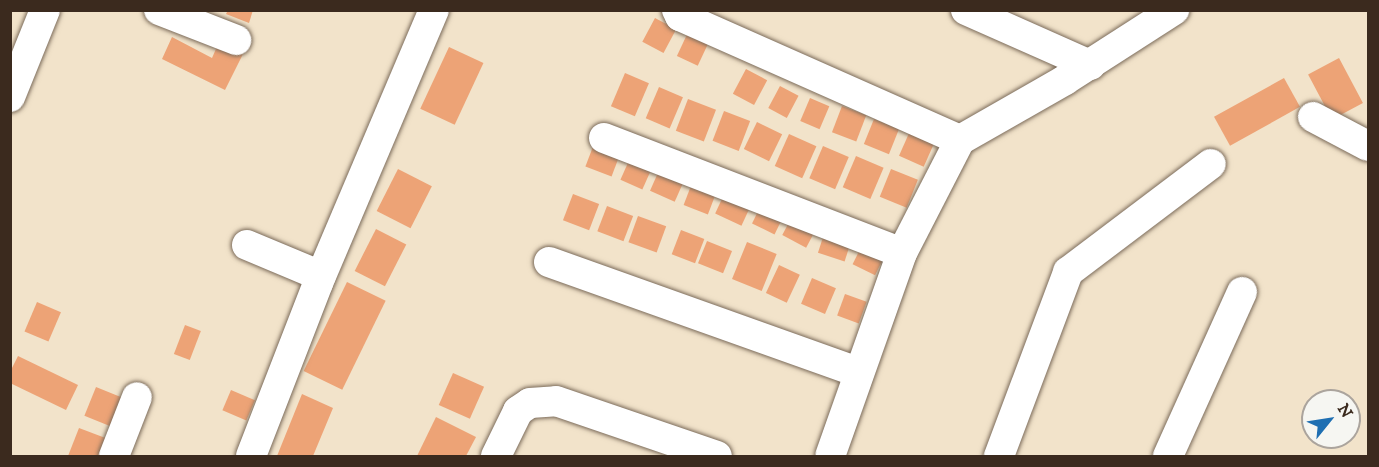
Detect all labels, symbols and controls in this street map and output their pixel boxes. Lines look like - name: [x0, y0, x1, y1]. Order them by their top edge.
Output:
- north arrow: [1301, 389, 1361, 449]
- text: N: [1333, 400, 1357, 422]

